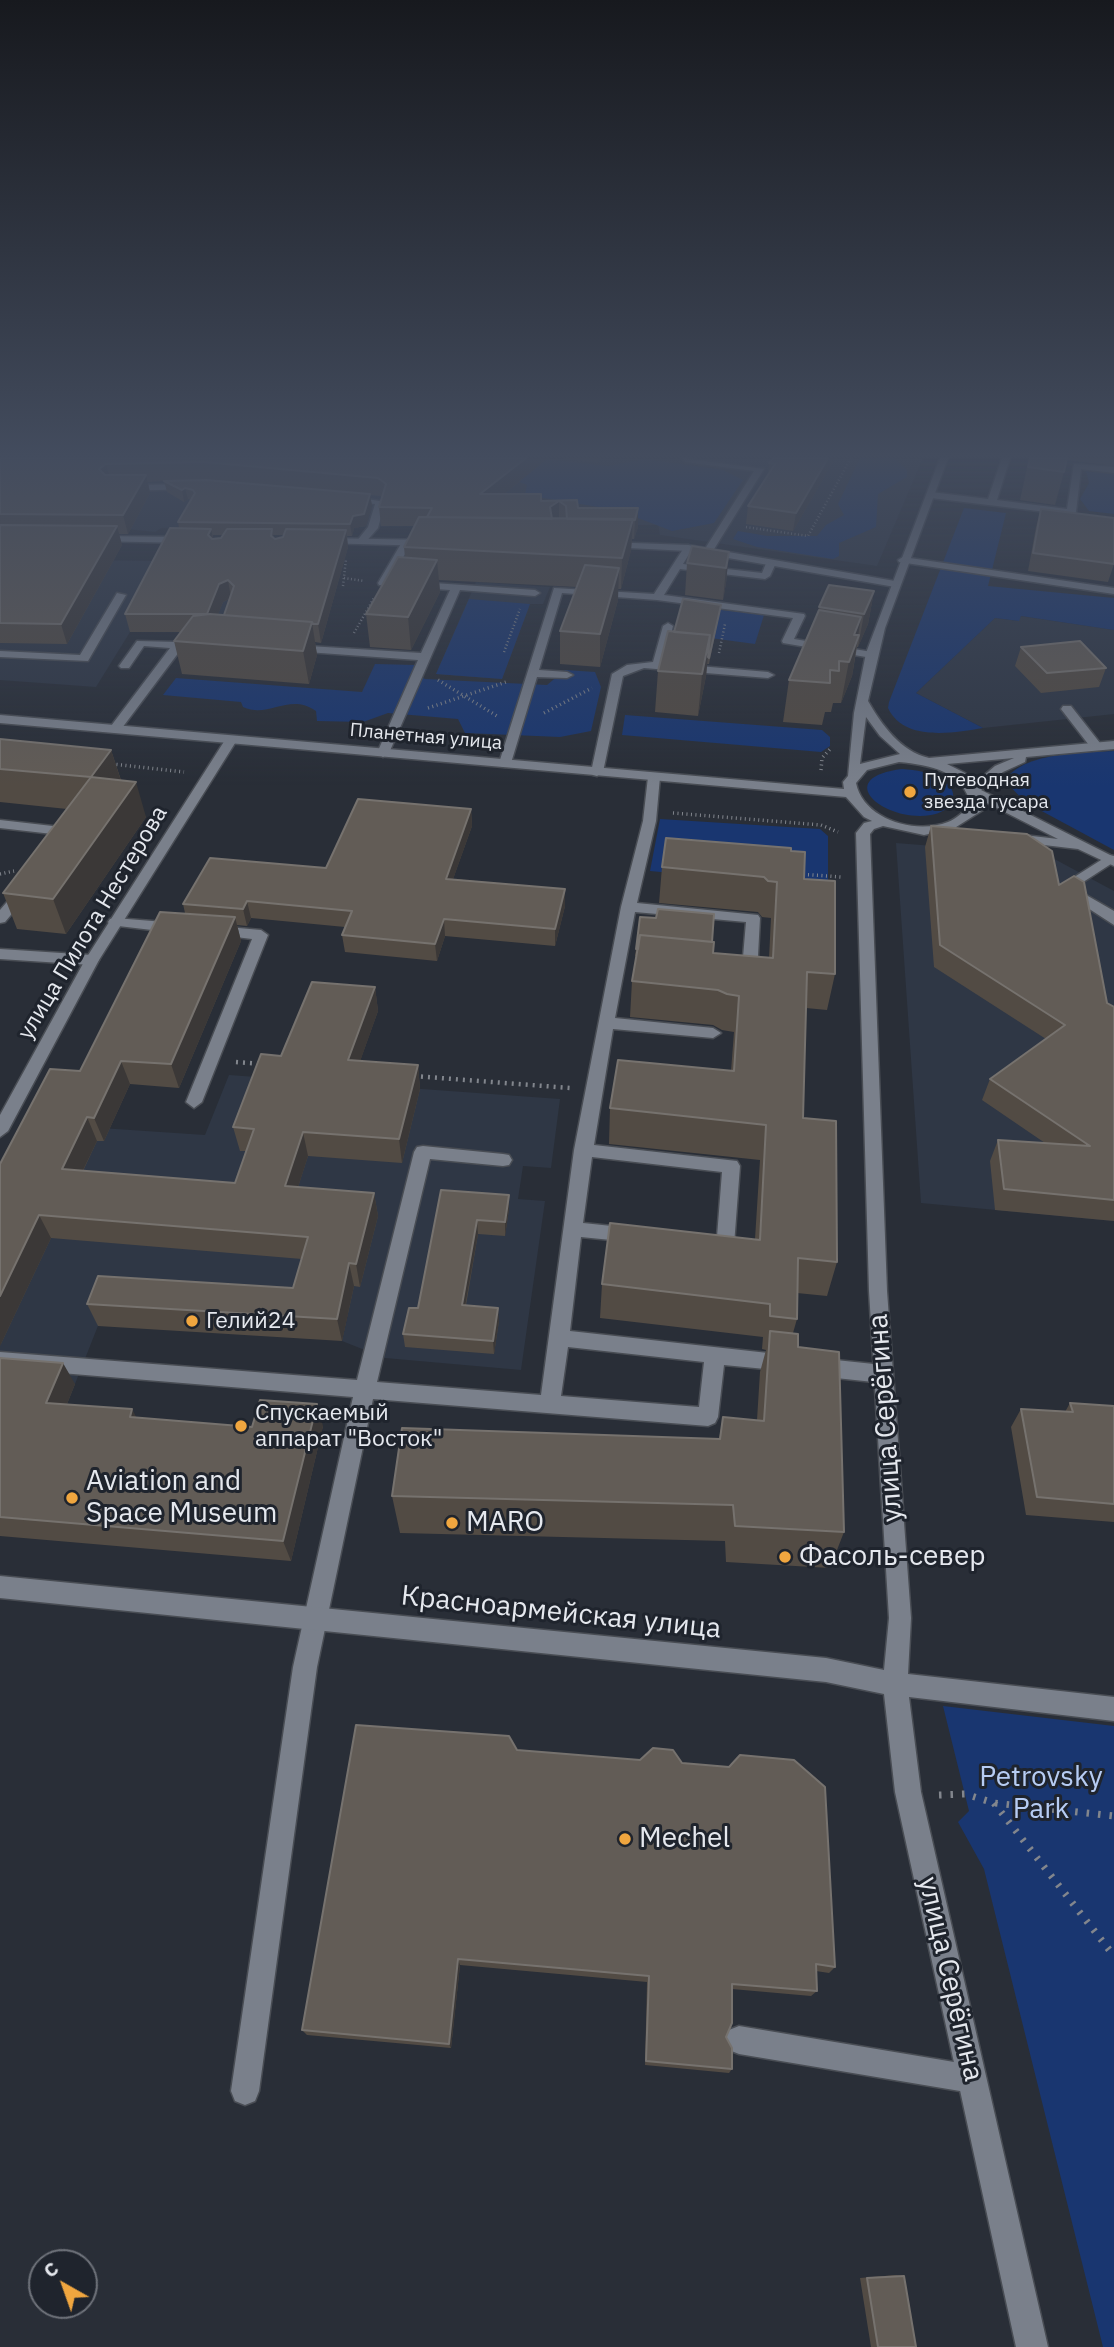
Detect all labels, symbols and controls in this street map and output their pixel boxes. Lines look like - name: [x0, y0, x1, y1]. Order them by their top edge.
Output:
- street label: Планетная улица: [349, 719, 503, 755]
- place label: Путеводная звезда гусара: [924, 770, 1049, 814]
- marker: Путеводная звезда гусара: [902, 784, 918, 800]
- street label: улица Пилота Нестерова: [12, 801, 174, 1045]
- place label: Гелий24: [206, 1307, 295, 1335]
- marker: Гелий24: [184, 1313, 200, 1329]
- street label: улица Серёгина: [862, 1313, 910, 1523]
- place label: Спускаемый аппарат "Восток": [255, 1399, 442, 1453]
- marker: Спускаемый аппарат "Восток": [233, 1418, 249, 1434]
- place label: Aviation and Space Museum: [86, 1465, 277, 1531]
- marker: Aviation and Space Museum: [64, 1490, 80, 1506]
- place label: MARO: [466, 1506, 544, 1540]
- marker: MARO: [444, 1515, 460, 1531]
- place label: Фасоль-север: [799, 1540, 986, 1574]
- marker: Фасоль-север: [777, 1549, 793, 1565]
- street label: Красноармейская улица: [399, 1579, 723, 1647]
- park label: Petrovsky Park: [979, 1761, 1103, 1827]
- place label: Mechel: [639, 1822, 730, 1856]
- marker: Mechel: [617, 1831, 633, 1847]
- street label: улица Серёгина: [910, 1874, 990, 2084]
- north arrow: [28, 2249, 98, 2319]
- text: С: [38, 2256, 63, 2283]

